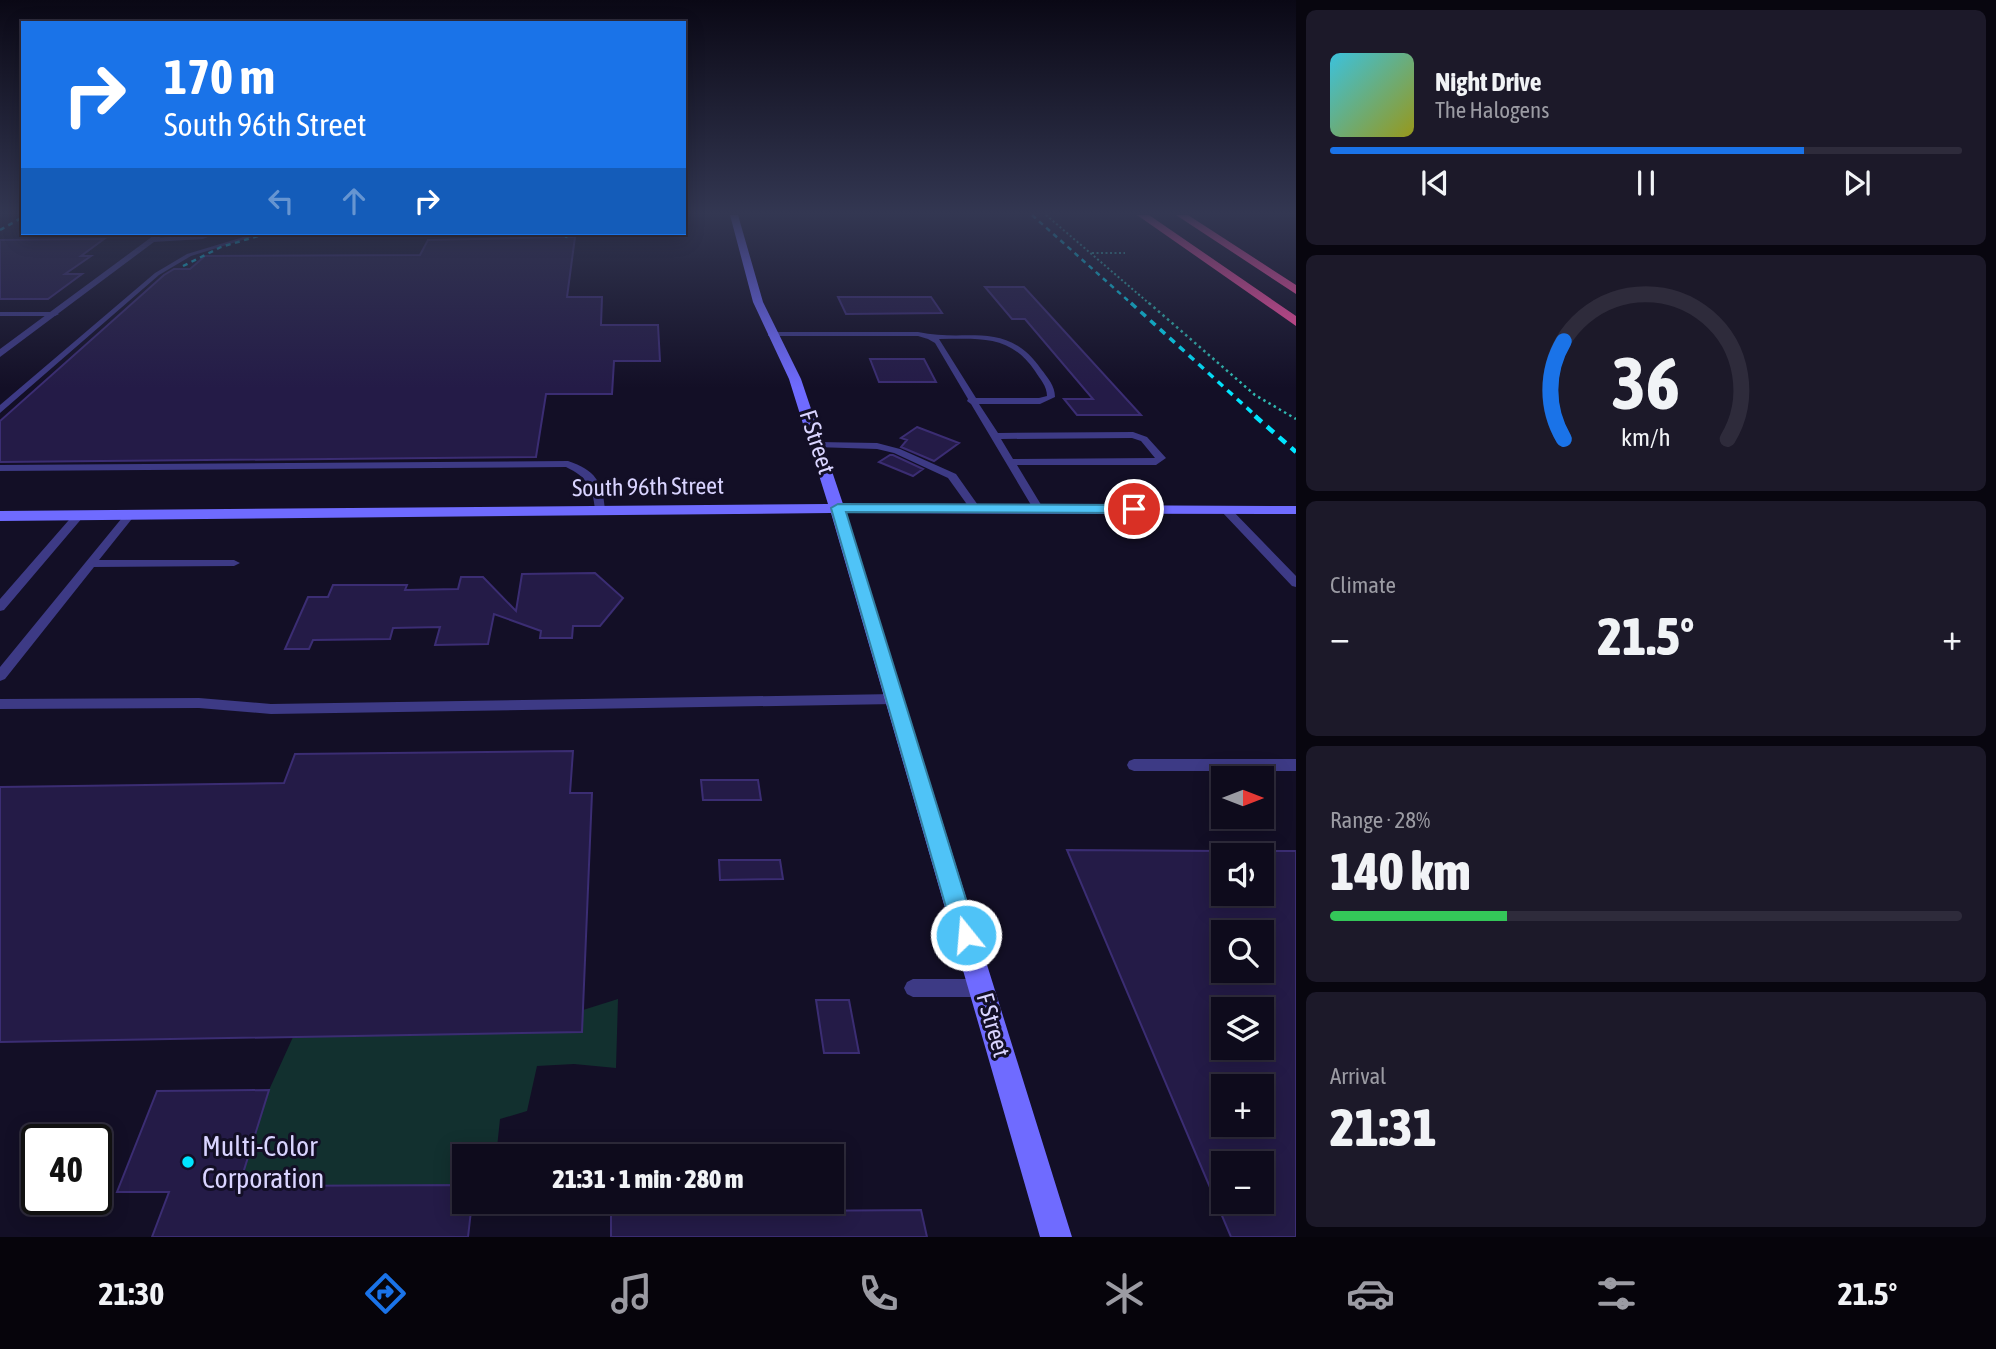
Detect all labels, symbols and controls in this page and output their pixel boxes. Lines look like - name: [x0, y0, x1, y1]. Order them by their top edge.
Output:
- text: 170 m: [164, 48, 275, 104]
- icon: right: [49, 49, 140, 140]
- text: Night Drive: [1435, 67, 1542, 97]
- text: The Halogens: [1435, 97, 1549, 123]
- text: South 96th Street: [164, 106, 366, 143]
- icon: previous: [1416, 164, 1454, 202]
- icon: pause: [1627, 164, 1665, 202]
- icon: next: [1838, 164, 1876, 202]
- icon: left: [262, 182, 300, 220]
- icon: ahead: [335, 182, 373, 220]
- icon: right: [408, 182, 446, 220]
- text: 36: [1612, 342, 1680, 425]
- street label: F Street: [794, 406, 840, 477]
- text: km/h: [1621, 423, 1671, 451]
- street label: South 96th Street: [572, 472, 724, 501]
- pin: [1104, 479, 1164, 539]
- icon: arrive: [1115, 490, 1153, 528]
- text: Climate: [1330, 572, 1396, 598]
- text: 21.5°: [1598, 606, 1694, 666]
- text: −: [1330, 615, 1350, 658]
- text: +: [1942, 615, 1962, 658]
- north arrow: [1211, 766, 1274, 830]
- map controls: [1211, 766, 1274, 1214]
- text: Range · 28%: [1330, 807, 1430, 833]
- text: 140 km: [1330, 841, 1471, 901]
- button: sound: [1211, 843, 1274, 906]
- position arrow: [929, 898, 1003, 972]
- button: search: [1211, 920, 1274, 983]
- street label: F Street: [971, 990, 1016, 1060]
- button: layers: [1211, 997, 1274, 1060]
- text: Arrival: [1330, 1063, 1386, 1089]
- button: +: [1211, 1074, 1274, 1137]
- text: 21:31: [1330, 1097, 1437, 1157]
- speed limit sign: 40: [21, 1124, 112, 1215]
- place label: Multi-Color Corporation: [202, 1130, 324, 1194]
- button: −: [1211, 1151, 1274, 1214]
- marker: Multi-Color Corporation: [180, 1154, 196, 1170]
- text: 21:31 · 1 min · 280 m: [553, 1164, 743, 1194]
- icon: directions: [361, 1269, 410, 1318]
- icon: music: [607, 1269, 656, 1318]
- icon: phone: [854, 1269, 903, 1318]
- icon: climate: [1100, 1269, 1149, 1318]
- icon: car: [1346, 1269, 1395, 1318]
- icon: filters: [1592, 1269, 1641, 1318]
- text: 21:30: [99, 1275, 164, 1312]
- text: 21.5°: [1838, 1275, 1897, 1312]

